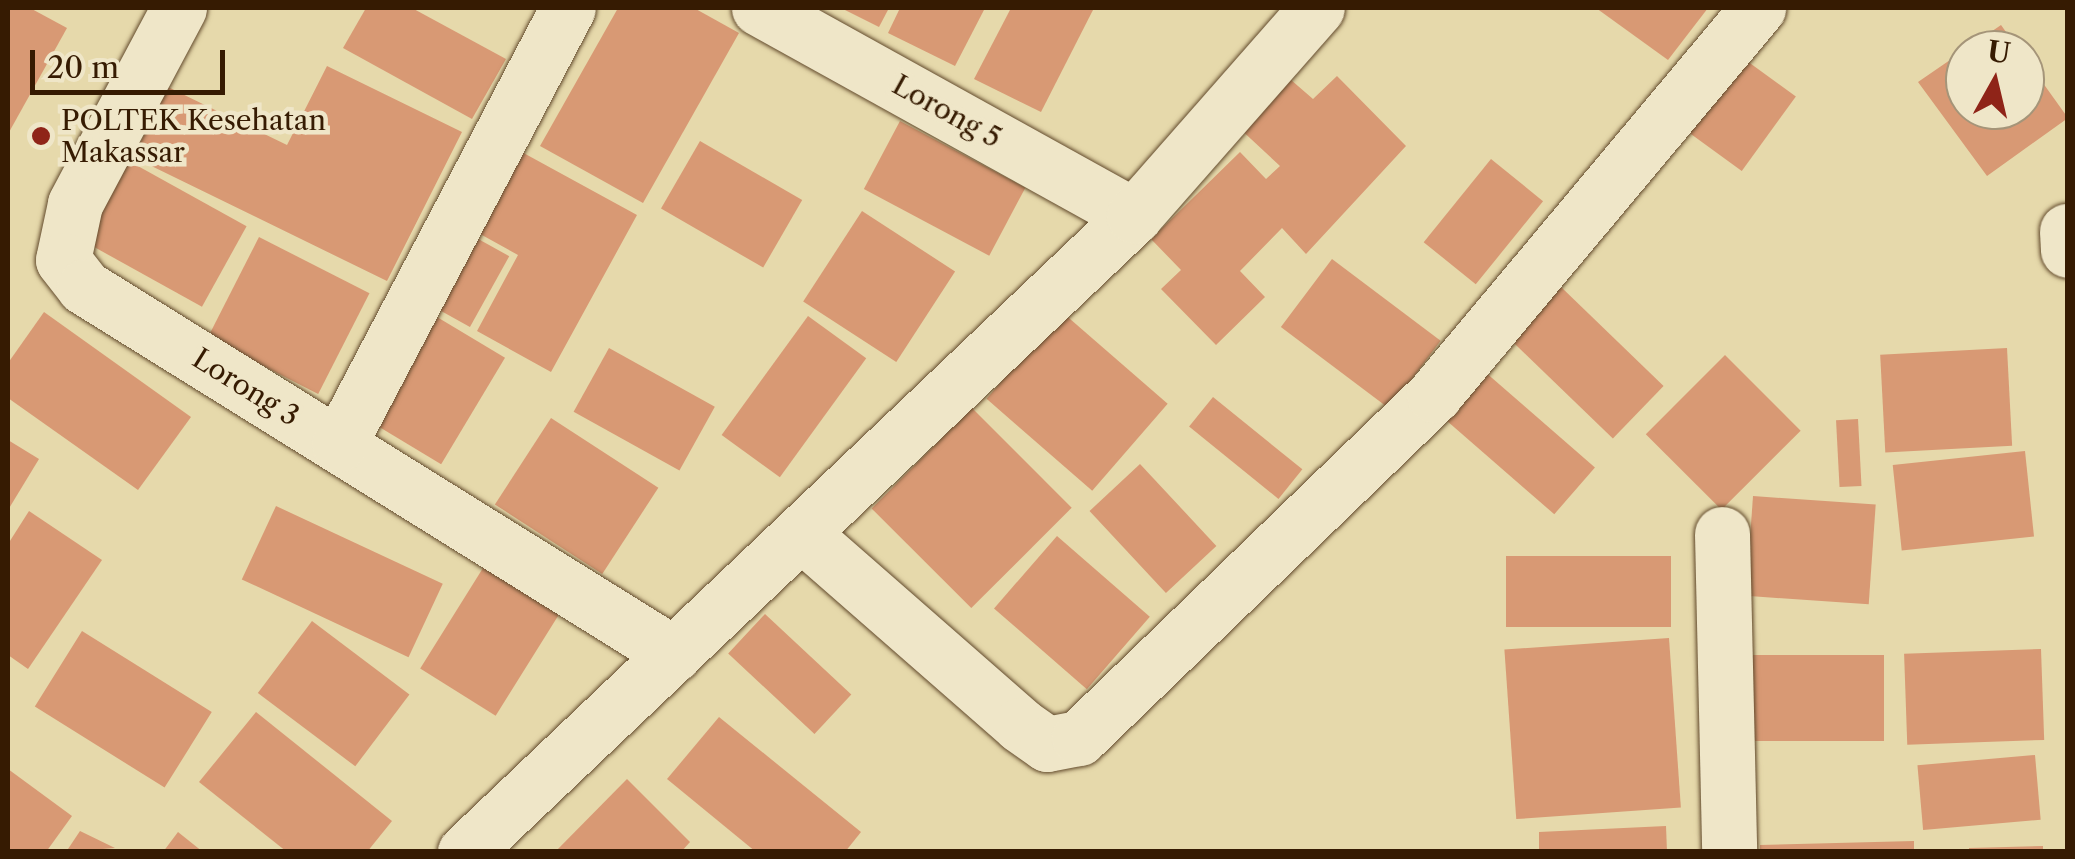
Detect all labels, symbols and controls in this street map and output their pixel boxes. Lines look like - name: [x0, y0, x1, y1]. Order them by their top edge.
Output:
- scale bar: [35, 30, 230, 92]
- north arrow: [1945, 30, 2045, 130]
- text: U: [1985, 34, 2013, 71]
- text: 20 m: [47, 49, 119, 86]
- street label: Lorong 5: [887, 67, 1007, 155]
- place label: POLTEK Kesehatan Makassar: [61, 103, 327, 169]
- marker: POLTEK Kesehatan Makassar: [30, 125, 52, 147]
- street label: Lorong 3: [187, 341, 305, 433]

